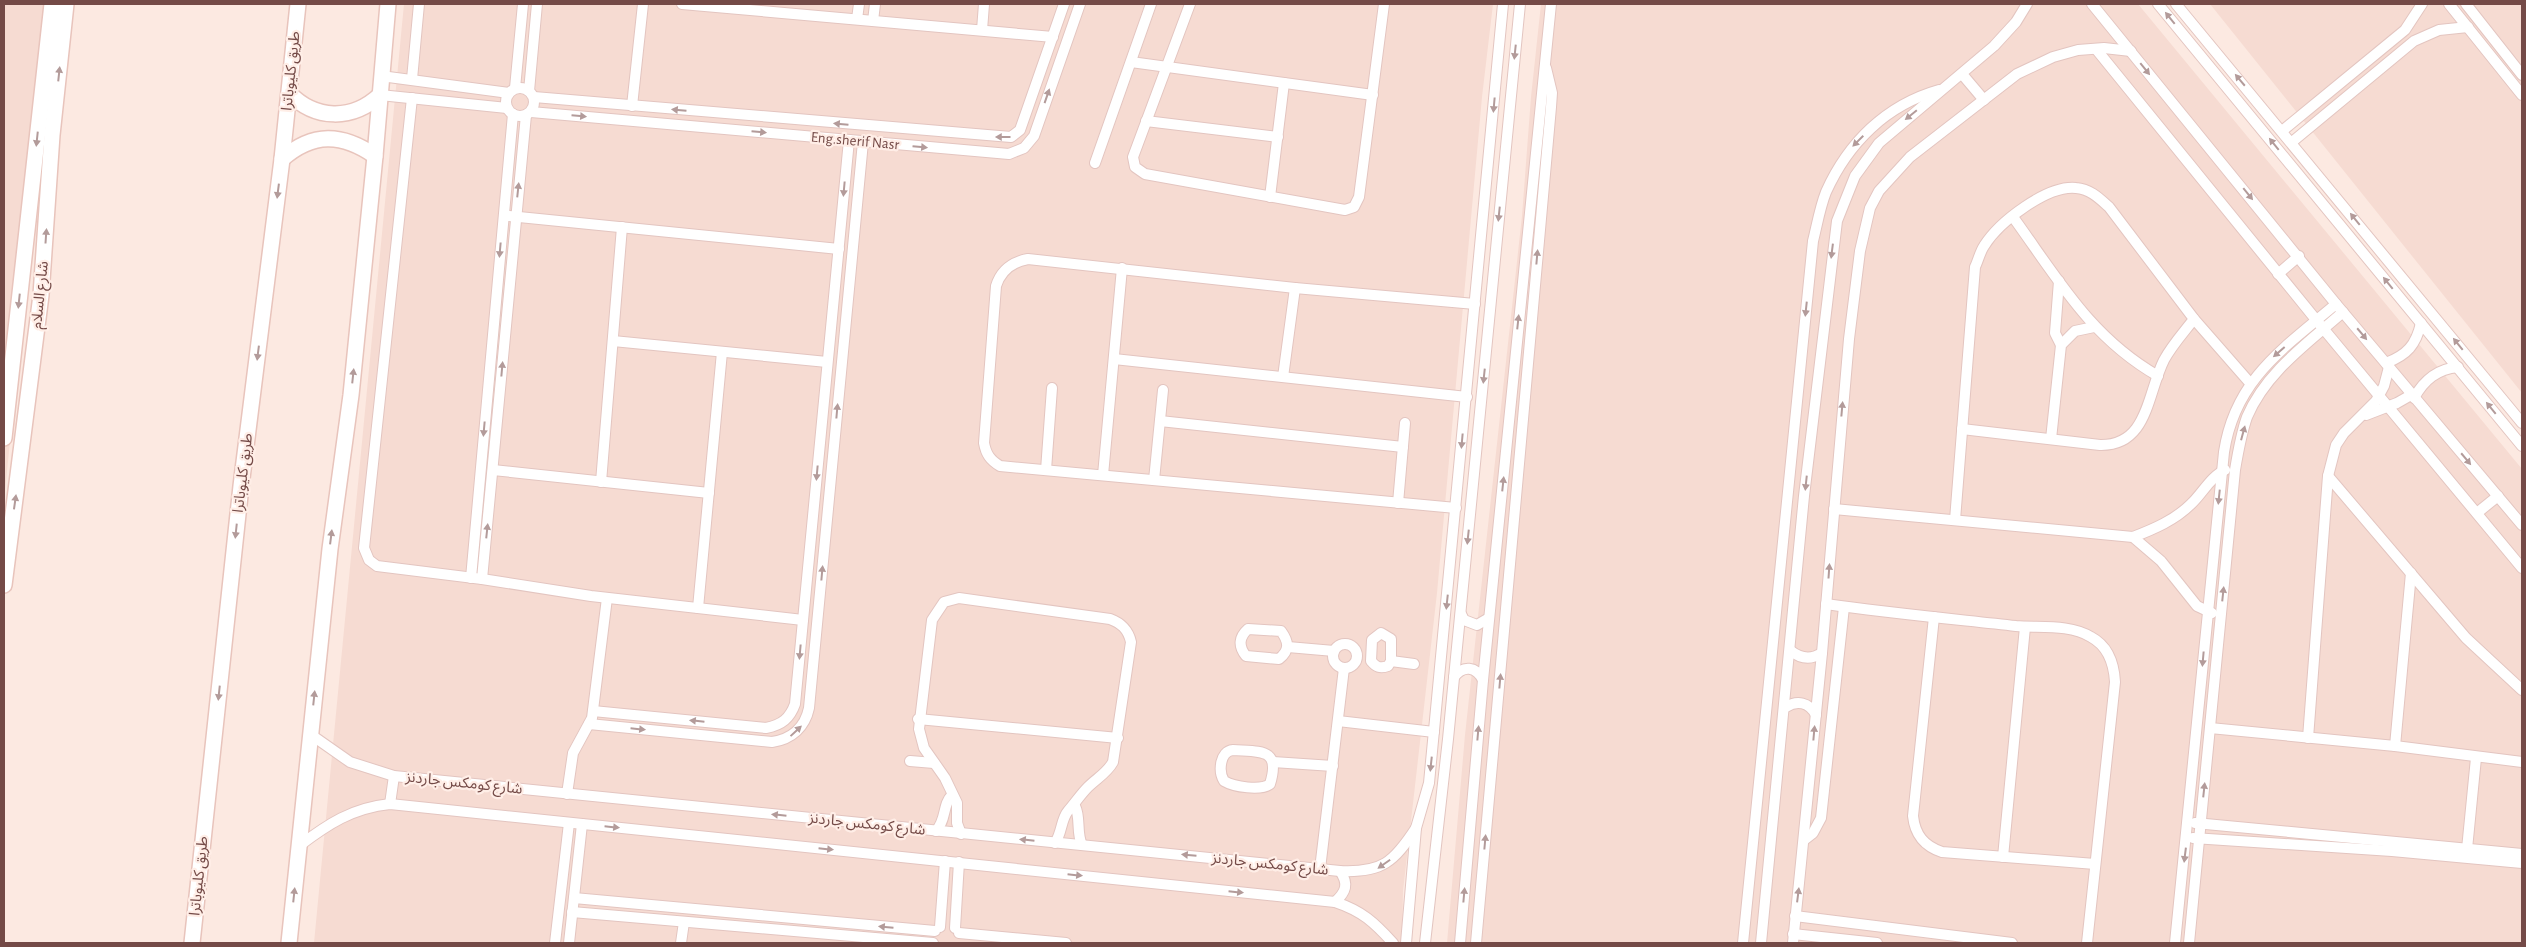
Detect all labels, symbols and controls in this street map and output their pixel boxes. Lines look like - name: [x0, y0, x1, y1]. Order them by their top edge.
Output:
- one-way arrow: [2165, 12, 2176, 25]
- street label: طريق كليوباترا: [279, 30, 305, 112]
- one-way arrow: [1511, 45, 1519, 61]
- one-way arrow: [2140, 62, 2151, 75]
- one-way arrow: [55, 66, 63, 82]
- one-way arrow: [2234, 74, 2245, 87]
- one-way arrow: [1044, 89, 1051, 104]
- one-way arrow: [1490, 97, 1498, 113]
- one-way arrow: [671, 105, 687, 113]
- one-way arrow: [1904, 110, 1917, 121]
- one-way arrow: [572, 112, 588, 120]
- one-way arrow: [833, 119, 849, 127]
- one-way arrow: [751, 128, 767, 136]
- street label: Eng.sherif Nasr: [810, 130, 900, 152]
- one-way arrow: [33, 131, 41, 147]
- one-way arrow: [994, 133, 1010, 141]
- one-way arrow: [1853, 135, 1865, 147]
- one-way arrow: [2268, 138, 2279, 151]
- one-way arrow: [913, 143, 929, 151]
- one-way arrow: [515, 181, 523, 197]
- one-way arrow: [840, 181, 848, 197]
- one-way arrow: [274, 184, 282, 200]
- one-way arrow: [2243, 188, 2254, 201]
- one-way arrow: [1495, 206, 1503, 222]
- one-way arrow: [2349, 213, 2360, 226]
- one-way arrow: [42, 228, 50, 244]
- one-way arrow: [496, 242, 504, 258]
- one-way arrow: [1828, 244, 1836, 260]
- one-way arrow: [1533, 249, 1541, 265]
- street label: شارع السلام: [29, 260, 55, 330]
- one-way arrow: [2383, 277, 2394, 289]
- one-way arrow: [15, 293, 23, 309]
- one-way arrow: [1802, 301, 1810, 317]
- one-way arrow: [1515, 314, 1523, 330]
- one-way arrow: [2356, 327, 2367, 340]
- one-way arrow: [2452, 338, 2463, 351]
- one-way arrow: [253, 345, 261, 361]
- one-way arrow: [2273, 347, 2286, 358]
- one-way arrow: [499, 361, 507, 377]
- one-way arrow: [349, 367, 357, 383]
- one-way arrow: [1480, 368, 1488, 384]
- one-way arrow: [1839, 401, 1847, 417]
- one-way arrow: [2486, 402, 2497, 415]
- one-way arrow: [833, 403, 841, 419]
- one-way arrow: [480, 421, 488, 437]
- one-way arrow: [2239, 425, 2247, 440]
- street label: طريق كليوباترا: [231, 432, 257, 514]
- one-way arrow: [1458, 433, 1466, 449]
- one-way arrow: [2460, 452, 2472, 464]
- one-way arrow: [813, 465, 821, 481]
- one-way arrow: [1802, 475, 1810, 491]
- one-way arrow: [1499, 476, 1507, 492]
- one-way arrow: [2215, 489, 2223, 505]
- one-way arrow: [11, 493, 19, 509]
- one-way arrow: [483, 522, 491, 538]
- one-way arrow: [232, 524, 240, 540]
- one-way arrow: [328, 528, 336, 544]
- one-way arrow: [1464, 530, 1472, 546]
- one-way arrow: [1825, 563, 1833, 579]
- one-way arrow: [818, 565, 826, 581]
- one-way arrow: [2220, 585, 2228, 601]
- one-way arrow: [1443, 595, 1451, 611]
- one-way arrow: [796, 644, 804, 660]
- one-way arrow: [2198, 651, 2206, 667]
- one-way arrow: [1496, 672, 1504, 688]
- one-way arrow: [215, 685, 223, 701]
- one-way arrow: [310, 690, 318, 706]
- one-way arrow: [688, 717, 704, 725]
- one-way arrow: [630, 725, 646, 733]
- one-way arrow: [790, 725, 802, 737]
- one-way arrow: [1474, 725, 1482, 741]
- one-way arrow: [1810, 725, 1818, 741]
- one-way arrow: [1427, 756, 1435, 772]
- street label: شارع كومكس جاردنز: [403, 769, 523, 801]
- one-way arrow: [2200, 782, 2208, 798]
- street label: شارع كومكس جاردنز: [806, 810, 926, 842]
- one-way arrow: [770, 811, 786, 819]
- one-way arrow: [605, 823, 621, 831]
- one-way arrow: [1481, 834, 1489, 850]
- street label: طريق كليوباترا: [187, 835, 213, 917]
- one-way arrow: [1019, 836, 1035, 844]
- one-way arrow: [819, 845, 835, 853]
- one-way arrow: [2181, 848, 2189, 864]
- street label: شارع كومكس جاردنز: [1209, 850, 1329, 882]
- one-way arrow: [1181, 851, 1197, 859]
- one-way arrow: [1377, 859, 1391, 869]
- one-way arrow: [1067, 871, 1083, 879]
- one-way arrow: [290, 886, 298, 902]
- one-way arrow: [1460, 886, 1468, 902]
- one-way arrow: [1794, 886, 1802, 902]
- one-way arrow: [1229, 888, 1245, 896]
- one-way arrow: [878, 923, 894, 931]

